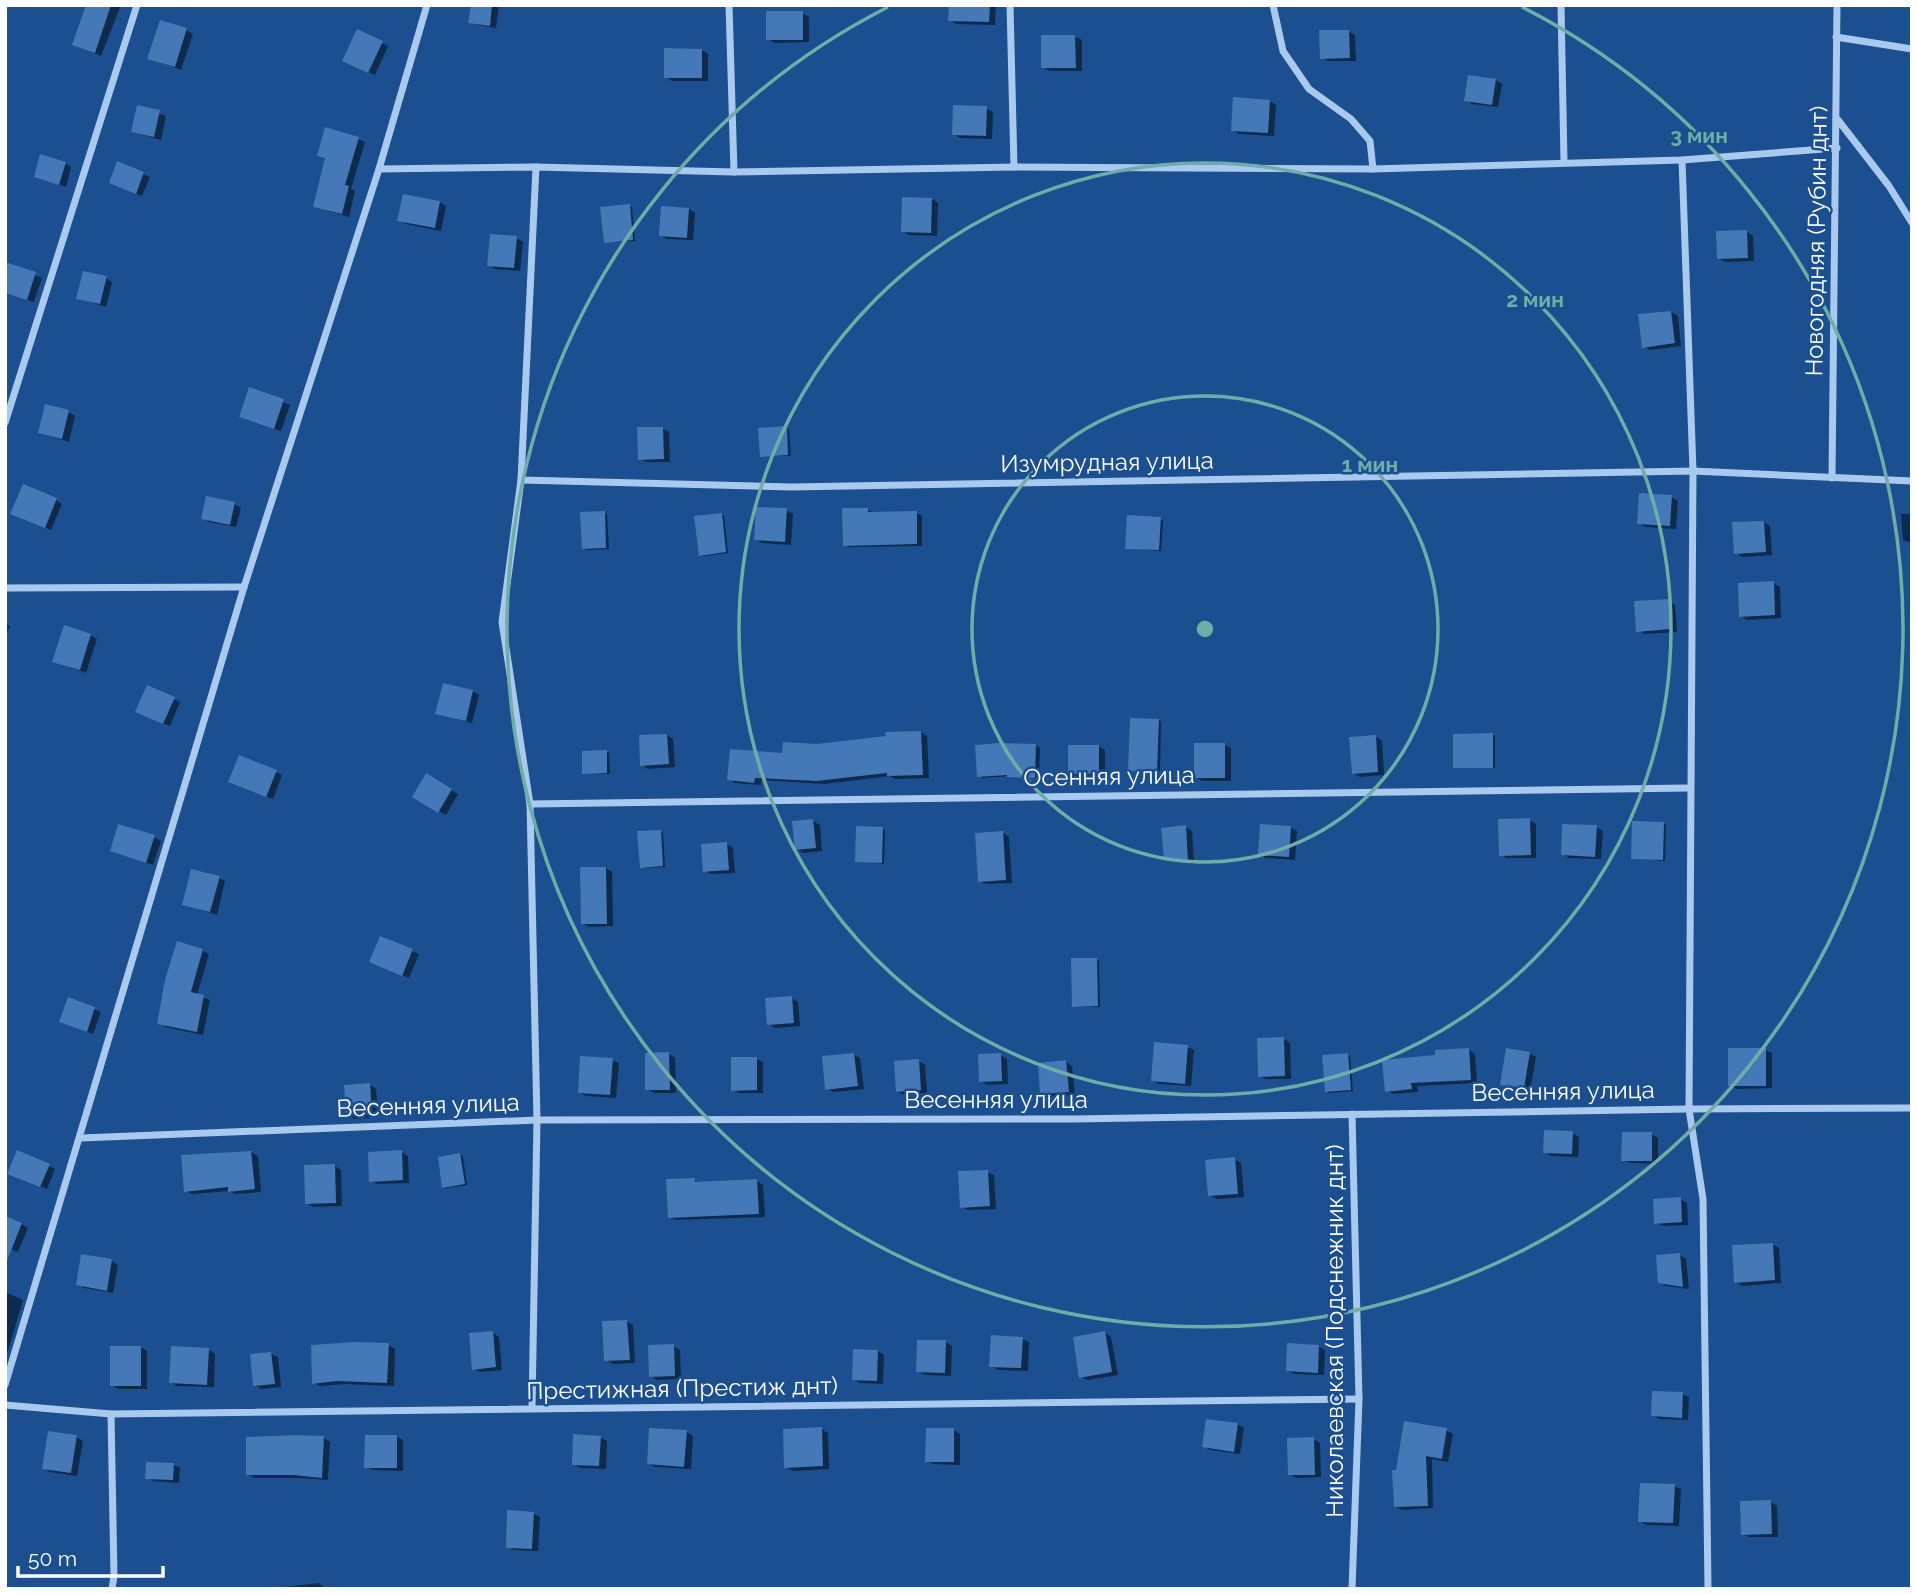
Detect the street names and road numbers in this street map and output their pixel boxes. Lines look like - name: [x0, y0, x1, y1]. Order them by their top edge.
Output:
- street label: Новогодняя (Рубин днт): [1799, 105, 1833, 377]
- street label: Изумрудная улица: [1000, 446, 1214, 478]
- street label: Осенняя улица: [1023, 760, 1195, 792]
- street label: Весенняя улица: [1471, 1075, 1655, 1107]
- street label: Весенняя улица: [904, 1085, 1088, 1114]
- street label: Весенняя улица: [336, 1087, 520, 1123]
- street label: Николаевская (Подснежник днт): [1320, 1144, 1349, 1518]
- street label: Престижная (Престиж днт): [526, 1371, 838, 1405]

